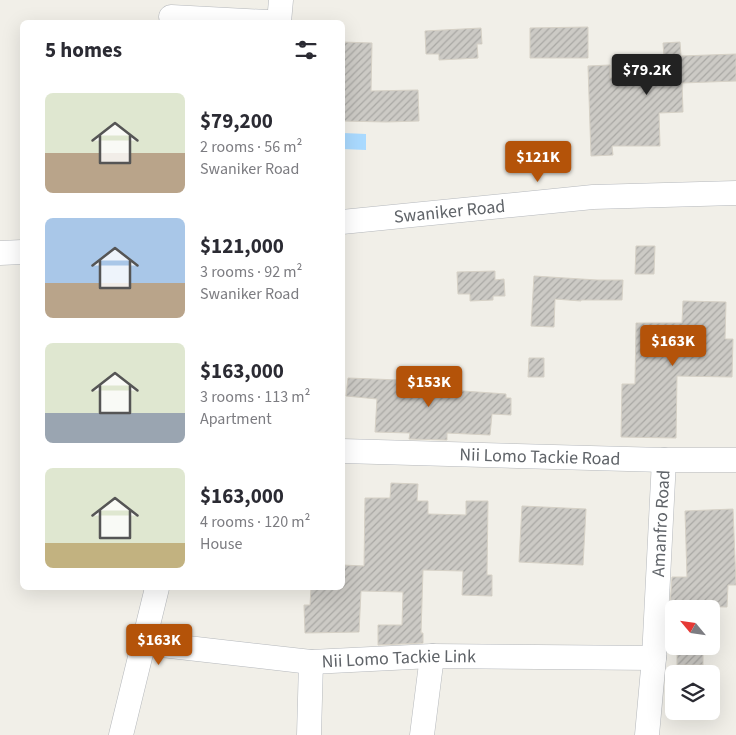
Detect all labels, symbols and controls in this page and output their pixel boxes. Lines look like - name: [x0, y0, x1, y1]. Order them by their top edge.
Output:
- text: 5 homes: [45, 35, 122, 65]
- icon: filters: [292, 36, 320, 64]
- pin: $79.2K: [606, 54, 688, 96]
- text: $79.2K: [623, 59, 671, 81]
- text: $79,200: [200, 106, 273, 136]
- icon: home: [85, 113, 145, 173]
- text: 2 rooms · 56 m²: [200, 136, 302, 158]
- pin: $121K: [503, 140, 573, 183]
- text: $121K: [516, 146, 560, 168]
- text: Swaniker Road: [200, 158, 299, 180]
- street label: Swaniker Road: [393, 193, 506, 229]
- text: $121,000: [200, 231, 284, 261]
- icon: home: [85, 238, 145, 298]
- text: 3 rooms · 92 m²: [200, 261, 302, 283]
- text: Swaniker Road: [200, 283, 299, 305]
- pin: $163K: [638, 324, 708, 367]
- text: $163K: [651, 330, 695, 352]
- text: $163,000: [200, 356, 284, 386]
- icon: home: [85, 363, 145, 423]
- pin: $153K: [394, 366, 464, 408]
- text: $153K: [407, 371, 451, 393]
- text: 3 rooms · 113 m²: [200, 386, 310, 408]
- text: Apartment: [200, 408, 272, 430]
- street label: Nii Lomo Tackie Road: [459, 442, 621, 471]
- street label: Amanfro Road: [646, 469, 676, 578]
- text: $163,000: [200, 481, 284, 511]
- icon: home: [85, 488, 145, 548]
- text: 4 rooms · 120 m²: [200, 511, 310, 533]
- text: House: [200, 533, 242, 555]
- north arrow: [665, 600, 720, 655]
- map controls: [665, 600, 720, 720]
- pin: $163K: [124, 624, 194, 666]
- text: $163K: [137, 629, 181, 651]
- street label: Nii Lomo Tackie Link: [321, 643, 476, 674]
- button: layers: [665, 665, 720, 720]

